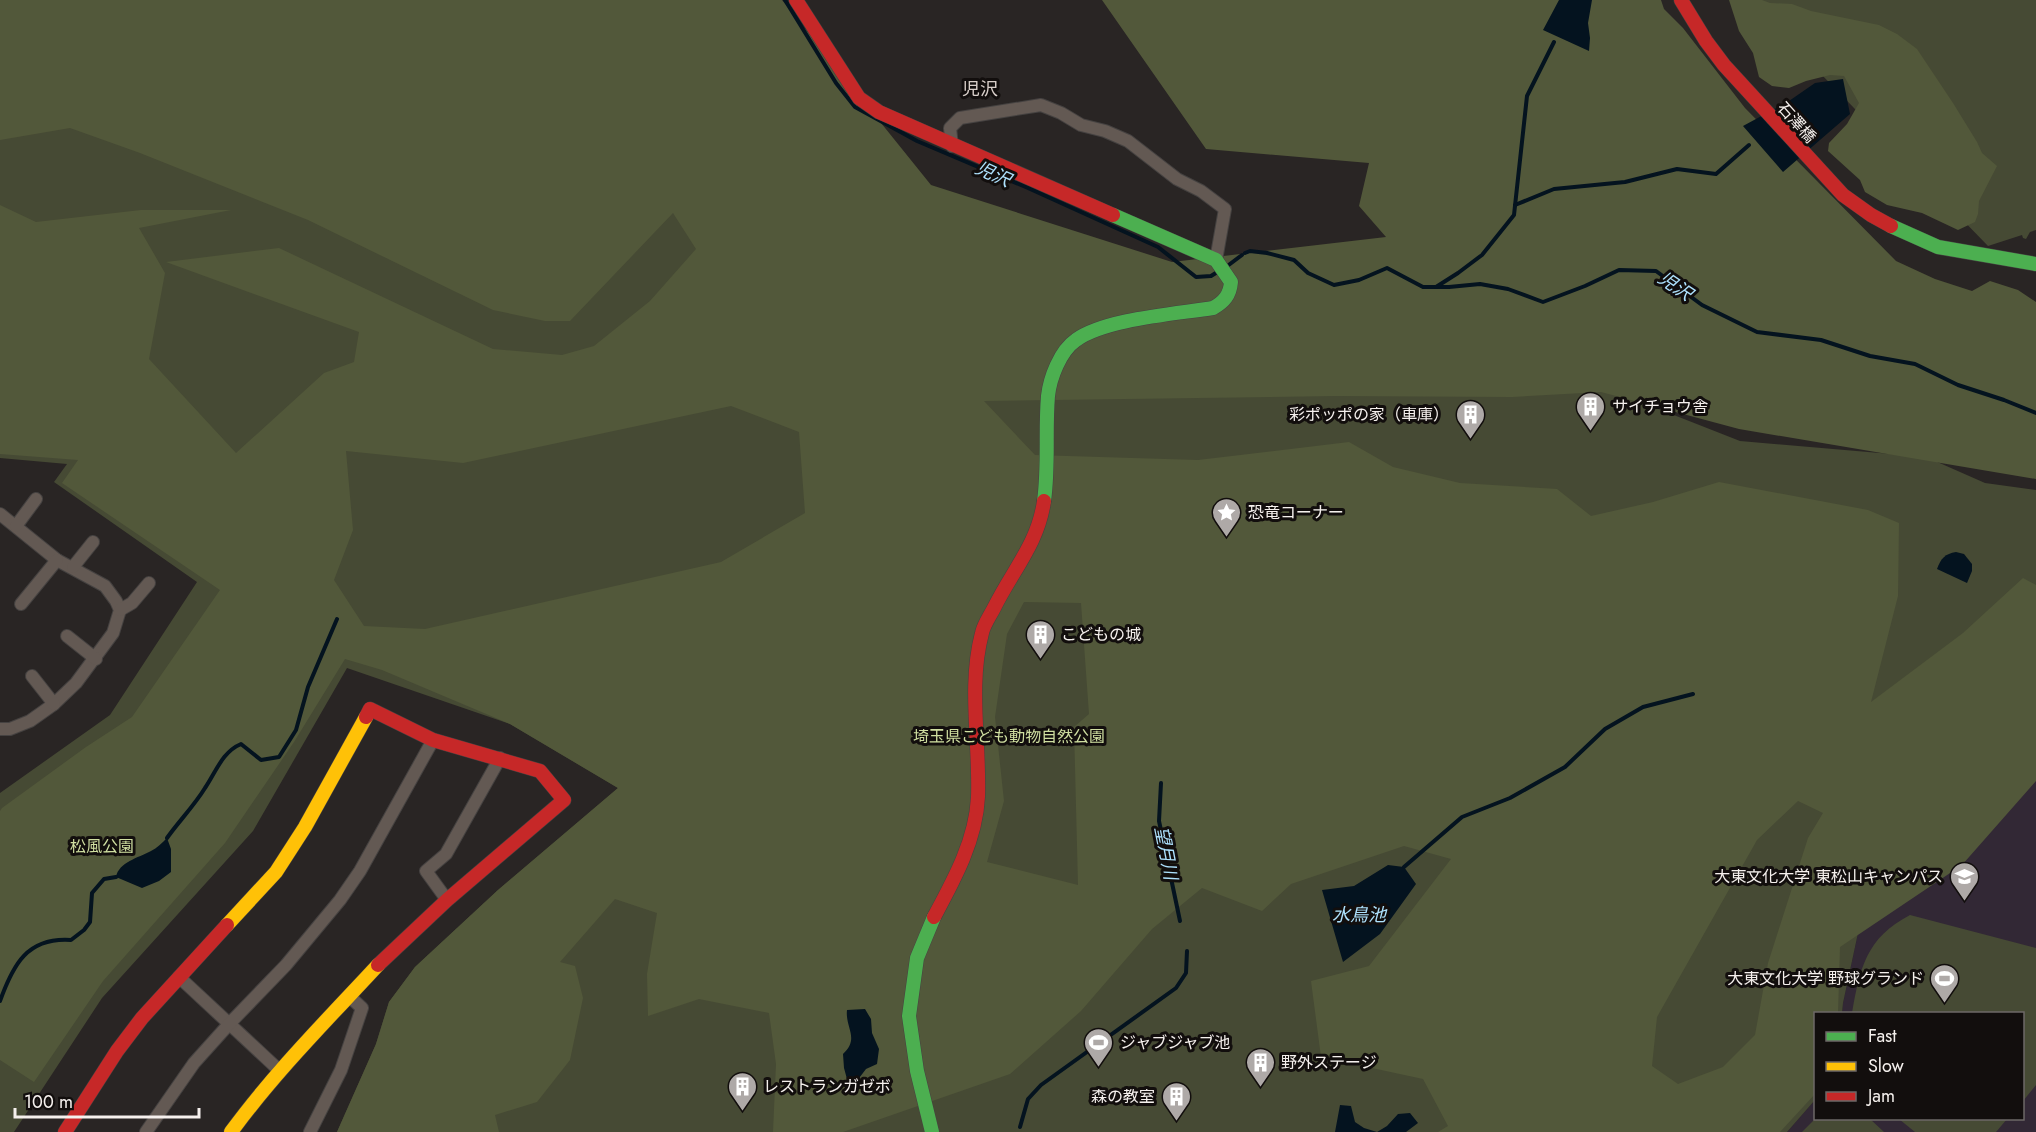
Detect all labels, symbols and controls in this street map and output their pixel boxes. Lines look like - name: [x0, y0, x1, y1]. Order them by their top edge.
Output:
- district label: 児沢: [962, 76, 998, 102]
- street label: 石澤橋: [1772, 97, 1821, 148]
- water label: 児沢: [971, 155, 1017, 194]
- water label: 児沢: [1653, 265, 1699, 308]
- building icon: サイチョウ舎: [1575, 390, 1607, 432]
- place label: サイチョウ舎: [1612, 395, 1708, 418]
- building icon: 彩ポッポの家（車庫）: [1454, 398, 1486, 440]
- place label: 彩ポッポの家（車庫）: [1289, 403, 1449, 426]
- place icon: 恐竜コーナー: [1211, 496, 1243, 538]
- place label: 恐竜コーナー: [1248, 501, 1344, 524]
- building icon: こどもの城: [1024, 618, 1056, 660]
- place label: こどもの城: [1061, 623, 1141, 646]
- park label: 埼玉県こども動物自然公園: [913, 725, 1105, 748]
- water label: 望月川: [1148, 824, 1184, 884]
- park label: 松風公園: [70, 835, 134, 858]
- school or university icon: 大東文化大学 東松山キャンパス: [1948, 860, 1980, 902]
- place label: 大東文化大学 東松山キャンパス: [1714, 865, 1943, 888]
- water label: 水鳥池: [1332, 902, 1388, 928]
- sports icon: 大東文化大学 野球グランド: [1929, 962, 1961, 1004]
- place label: 大東文化大学 野球グランド: [1727, 967, 1924, 990]
- legend: [1814, 1012, 2024, 1120]
- text: Fast: [1868, 1023, 1897, 1049]
- sports icon: ジャブジャブ池: [1083, 1026, 1115, 1068]
- place label: ジャブジャブ池: [1120, 1031, 1230, 1054]
- building icon: 野外ステージ: [1244, 1046, 1276, 1088]
- place label: 野外ステージ: [1281, 1051, 1377, 1074]
- text: Slow: [1868, 1053, 1905, 1079]
- building icon: レストランガゼボ: [726, 1070, 758, 1112]
- place label: レストランガゼボ: [763, 1075, 891, 1098]
- building icon: 森の教室: [1160, 1080, 1192, 1122]
- scale bar: [15, 1081, 200, 1119]
- text: Jam: [1866, 1083, 1895, 1109]
- place label: 森の教室: [1091, 1085, 1155, 1108]
- text: 100 m: [24, 1089, 73, 1115]

